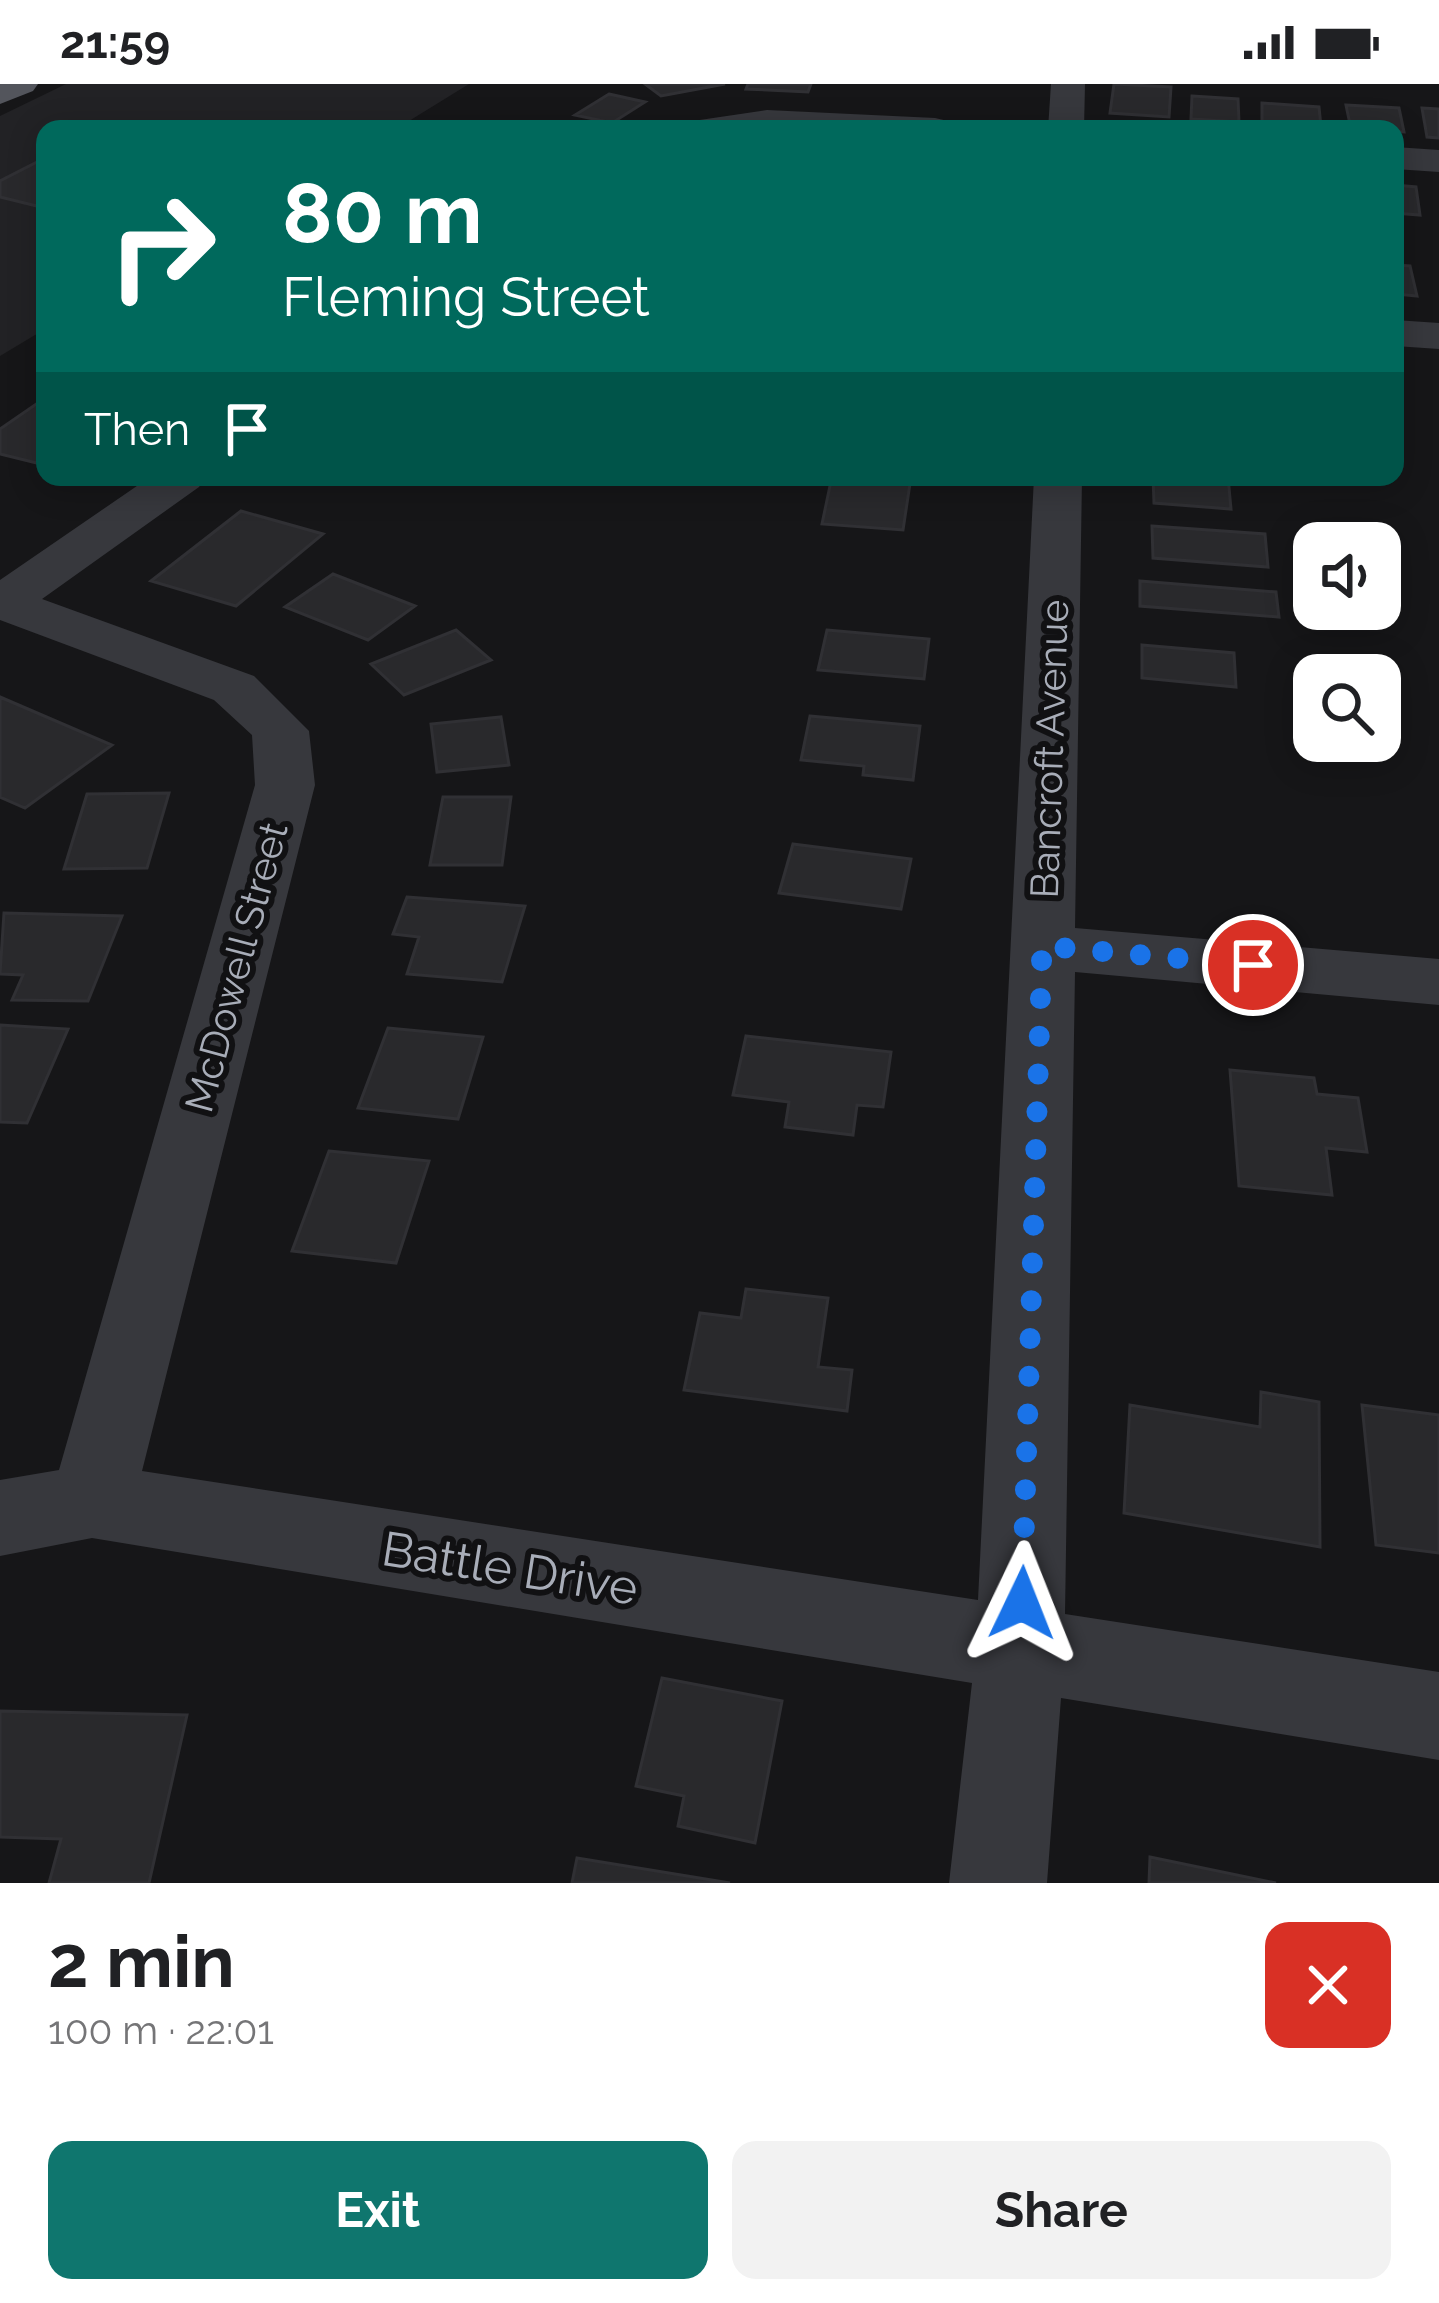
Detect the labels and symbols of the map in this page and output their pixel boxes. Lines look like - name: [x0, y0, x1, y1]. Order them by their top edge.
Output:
- street label: Bancroft Avenue: [1021, 599, 1077, 899]
- street label: McDowell Street: [175, 817, 297, 1117]
- pin: [1202, 914, 1304, 1016]
- street label: Battle Drive: [378, 1520, 642, 1616]
- position arrow: [959, 1540, 1085, 1666]

